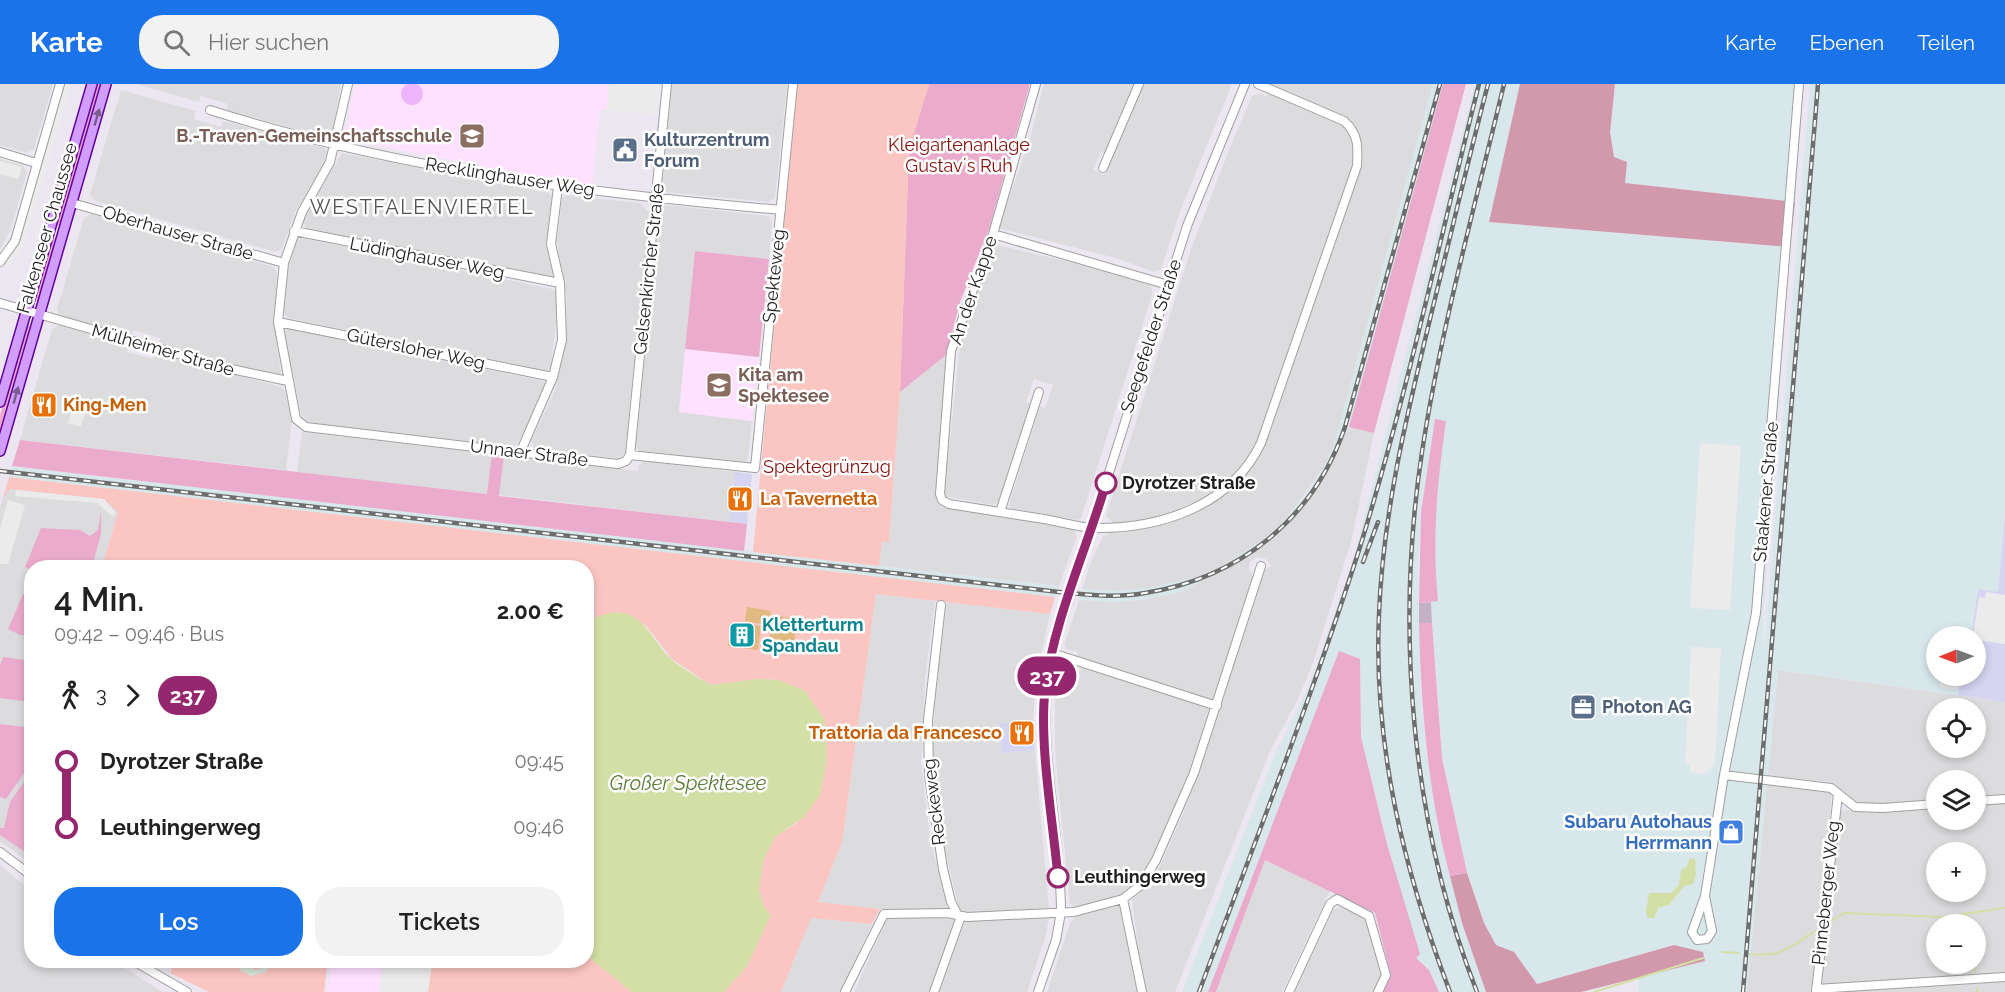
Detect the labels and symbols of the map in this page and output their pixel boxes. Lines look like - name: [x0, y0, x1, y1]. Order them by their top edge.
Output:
- one-way arrow: [92, 108, 102, 126]
- school or university icon: B.-Traven-Gemeinschaftsschule: [457, 121, 487, 151]
- place label: B.-Traven-Gemeinschaftsschule: [176, 125, 452, 146]
- place label: Kulturzentrum Forum: [644, 129, 770, 171]
- park label: Kleigartenanlage Gustav´s Ruh: [888, 134, 1030, 176]
- public building icon: Kulturzentrum Forum: [610, 135, 640, 165]
- street label: Falkenseer Chaussee: [12, 140, 81, 316]
- street label: Recklinghauser Weg: [424, 153, 596, 200]
- street label: Gelsenkircher Straße: [629, 182, 668, 356]
- district label: WESTFALENVIERTEL: [310, 195, 534, 219]
- street label: Oberhauser Straße: [100, 201, 256, 264]
- street label: Spekteweg: [758, 228, 789, 324]
- street label: Lüdinghauser Weg: [348, 232, 506, 283]
- street label: An der Kappe: [944, 232, 1001, 347]
- street label: Seegefelder Straße: [1116, 256, 1185, 415]
- street label: Mülheimer Straße: [89, 319, 237, 380]
- street label: Gütersloher Weg: [345, 324, 487, 373]
- place label: Kita am Spektesee: [738, 364, 829, 406]
- school or university icon: Kita am Spektesee: [704, 370, 734, 400]
- one-way arrow: [12, 386, 21, 404]
- restaurant icon: King-Men: [29, 390, 59, 420]
- place label: King-Men: [63, 394, 147, 415]
- street label: Staakener Straße: [1749, 420, 1782, 563]
- street label: Unnaer Straße: [469, 435, 590, 470]
- park label: Spektegrünzug: [763, 456, 891, 477]
- marker: Dyrotzer Straße: [1095, 472, 1117, 494]
- place label: Dyrotzer Straße: [1122, 472, 1256, 493]
- restaurant icon: La Tavernetta: [725, 484, 755, 514]
- place label: La Tavernetta: [760, 488, 877, 509]
- place label: Kletterturm Spandau: [762, 614, 864, 656]
- building icon: Kletterturm Spandau: [727, 620, 757, 650]
- north arrow: [1926, 626, 1986, 686]
- line badge: 237: [1012, 656, 1082, 696]
- office icon: Photon AG: [1568, 692, 1598, 722]
- place label: Photon AG: [1602, 696, 1692, 717]
- restaurant icon: Trattoria da Francesco: [1007, 718, 1037, 748]
- place label: Trattoria da Francesco: [809, 722, 1002, 743]
- street label: Reckeweg: [918, 757, 949, 847]
- water label: Großer Spektesee: [609, 771, 767, 795]
- place label: Subaru Autohaus Herrmann: [1564, 811, 1712, 853]
- shop icon: Subaru Autohaus Herrmann: [1716, 817, 1746, 847]
- street label: Pinneberger Weg: [1807, 820, 1844, 966]
- marker: Leuthingerweg: [1047, 866, 1069, 888]
- place label: Leuthingerweg: [1074, 866, 1206, 887]

